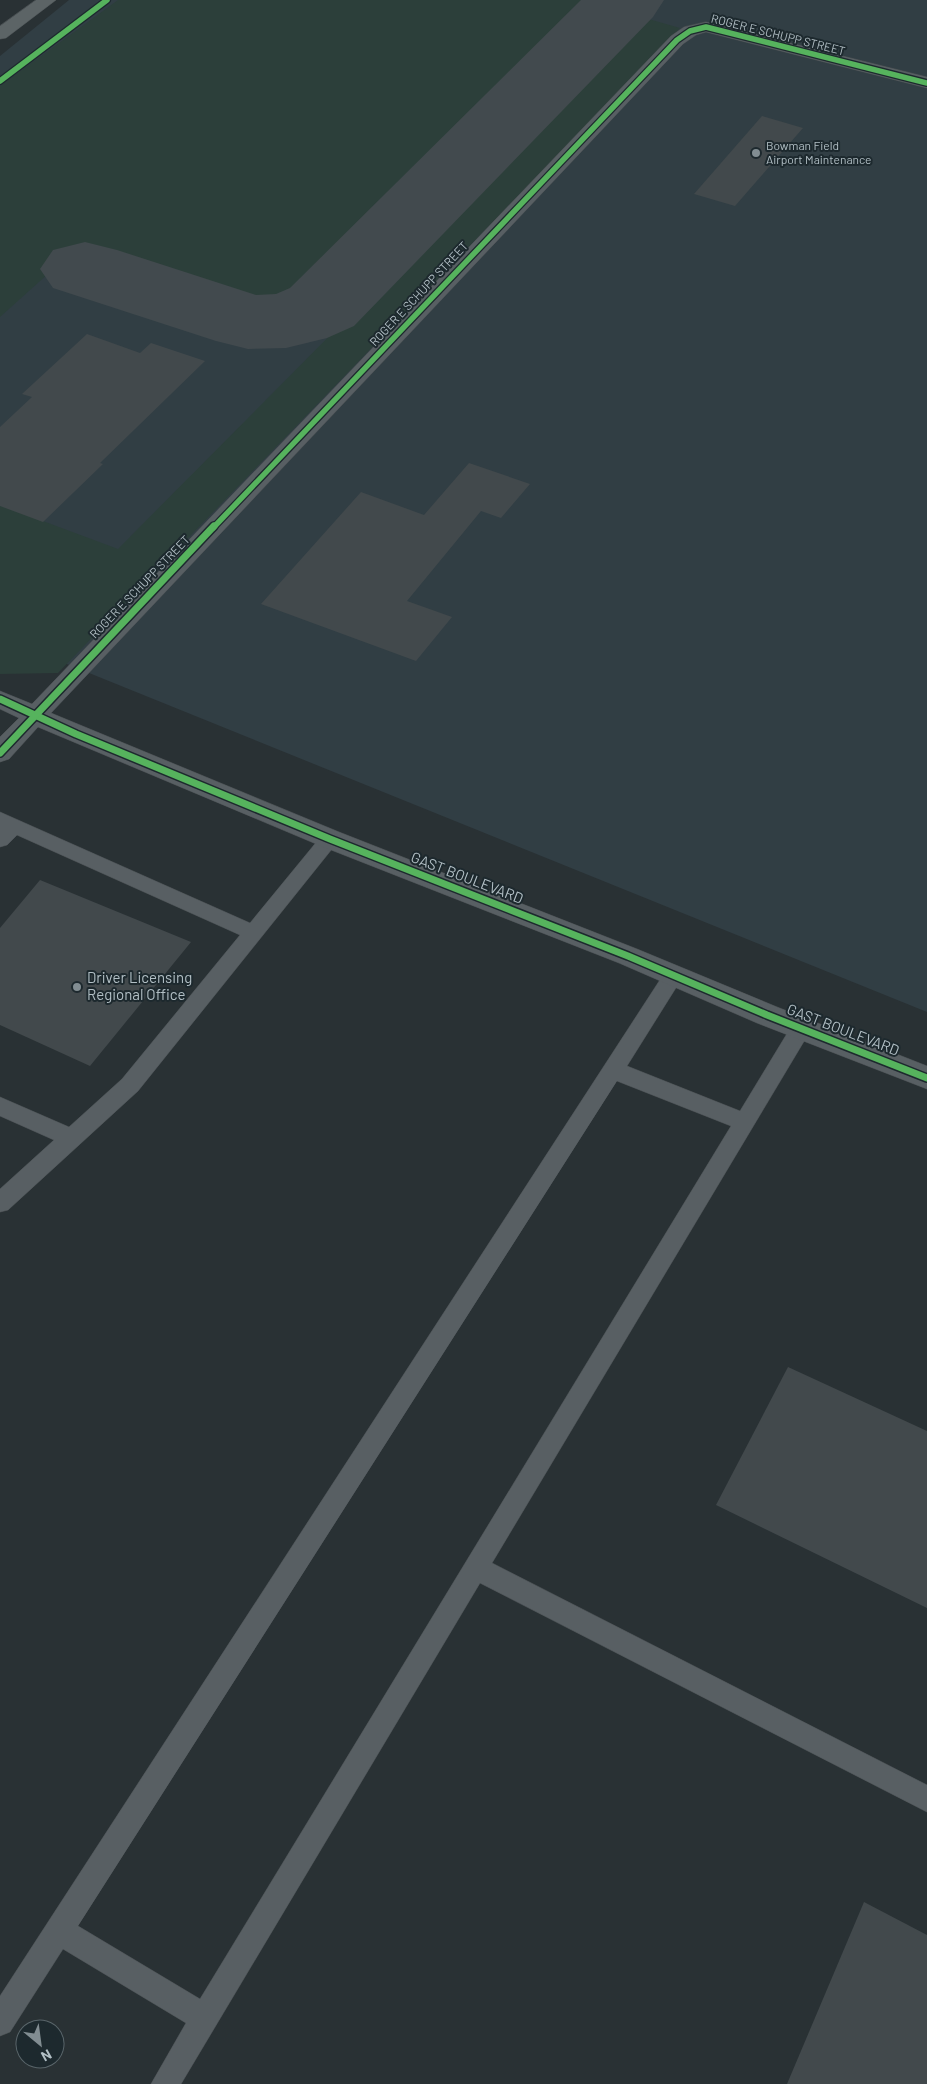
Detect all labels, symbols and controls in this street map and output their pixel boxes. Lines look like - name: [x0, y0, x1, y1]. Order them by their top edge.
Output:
- street label: ROGER E SCHUPP STREET: [710, 11, 847, 58]
- place label: Bowman Field Airport Maintenance: [766, 138, 872, 166]
- marker: Bowman Field Airport Maintenance: [750, 147, 762, 159]
- street label: ROGER E SCHUPP STREET: [366, 238, 470, 348]
- street label: ROGER E SCHUPP STREET: [86, 532, 192, 641]
- street label: GAST BOULEVARD: [409, 847, 526, 907]
- place label: Driver Licensing Regional Office: [87, 968, 192, 1003]
- marker: Driver Licensing Regional Office: [71, 981, 83, 993]
- street label: GAST BOULEVARD: [785, 999, 902, 1059]
- north arrow: [15, 2019, 65, 2069]
- text: N: [38, 2046, 55, 2065]

